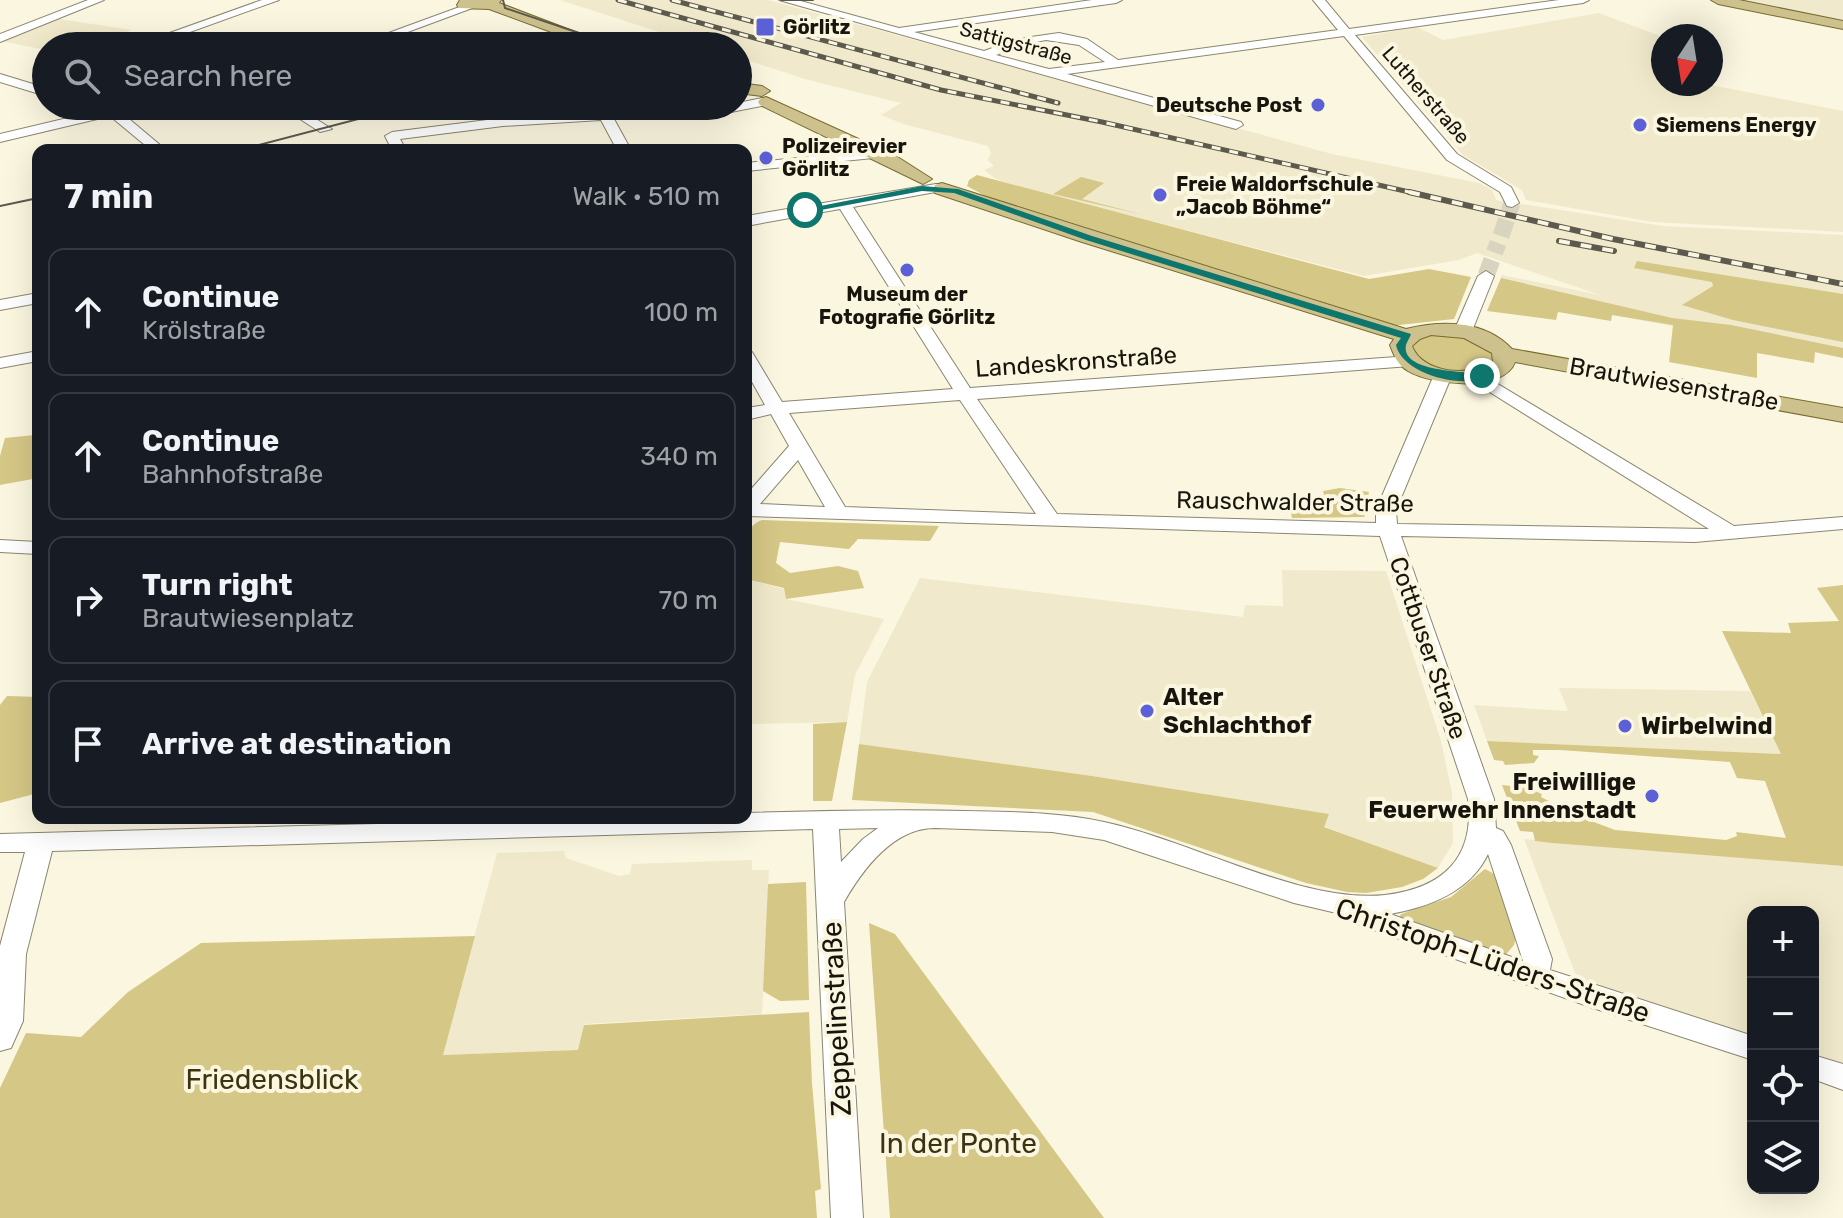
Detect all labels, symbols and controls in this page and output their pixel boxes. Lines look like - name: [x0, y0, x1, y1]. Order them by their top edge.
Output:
- place label: Görlitz: [783, 15, 851, 39]
- marker: Görlitz: [754, 16, 776, 38]
- street label: Sattigstraße: [957, 16, 1075, 70]
- north arrow: [1651, 24, 1723, 96]
- search box: [32, 32, 752, 120]
- street label: Lutherstraße: [1377, 41, 1475, 149]
- icon: search: [60, 54, 104, 98]
- text: Search here: [124, 58, 292, 94]
- place label: Deutsche Post: [1156, 93, 1302, 117]
- marker: Deutsche Post: [1309, 96, 1327, 114]
- place label: Siemens Energy: [1656, 113, 1816, 137]
- marker: Siemens Energy: [1631, 116, 1649, 134]
- place label: Polizeirevier Görlitz: [782, 134, 907, 181]
- marker: Polizeirevier Görlitz: [757, 149, 775, 167]
- place label: Freie Waldorfschule „Jacob Böhme“: [1176, 172, 1374, 219]
- text: 7 min: [64, 176, 153, 217]
- text: Walk · 510 m: [572, 181, 720, 212]
- marker: Freie Waldorfschule „Jacob Böhme“: [1151, 186, 1169, 204]
- route start: [787, 192, 823, 228]
- marker: Museum der Fotografie Görlitz: [898, 261, 916, 279]
- text: Continue: [142, 279, 279, 315]
- place label: Museum der Fotografie Görlitz: [819, 282, 995, 329]
- icon: ahead: [66, 290, 110, 334]
- text: 100 m: [644, 297, 718, 328]
- text: Krölstraße: [142, 315, 266, 346]
- street label: Landeskronstraße: [974, 341, 1178, 383]
- street label: Brautwiesenstraße: [1567, 352, 1781, 416]
- route end: [1464, 358, 1500, 394]
- text: Continue: [142, 423, 279, 459]
- icon: ahead: [66, 434, 110, 478]
- text: 340 m: [640, 441, 718, 472]
- text: Bahnhofstraße: [142, 459, 323, 490]
- street label: Rauschwalder Straße: [1176, 486, 1414, 518]
- street label: Cottbuser Straße: [1384, 553, 1472, 743]
- text: Turn right: [142, 567, 293, 603]
- icon: right: [66, 578, 110, 622]
- text: 70 m: [659, 585, 718, 616]
- text: Brautwiesenplatz: [142, 603, 354, 634]
- place label: Alter Schlachthof: [1163, 683, 1312, 739]
- marker: Alter Schlachthof: [1138, 702, 1156, 720]
- place label: Wirbelwind: [1641, 712, 1773, 740]
- marker: Wirbelwind: [1616, 717, 1634, 735]
- icon: arrive: [66, 722, 110, 766]
- text: Arrive at destination: [142, 726, 452, 762]
- place label: Freiwillige Feuerwehr Innenstadt: [1368, 768, 1636, 824]
- marker: Freiwillige Feuerwehr Innenstadt: [1643, 787, 1661, 805]
- street label: Christoph-Lüders-Straße: [1331, 891, 1654, 1030]
- map controls: [1747, 906, 1819, 1194]
- button: +: [1747, 906, 1819, 978]
- street label: Zeppelinstraße: [815, 921, 858, 1117]
- button: −: [1747, 978, 1819, 1050]
- button: locate: [1747, 1050, 1819, 1122]
- park label: Friedensblick: [186, 1063, 359, 1096]
- button: layers: [1747, 1122, 1819, 1194]
- park label: In der Ponte: [879, 1127, 1037, 1160]

